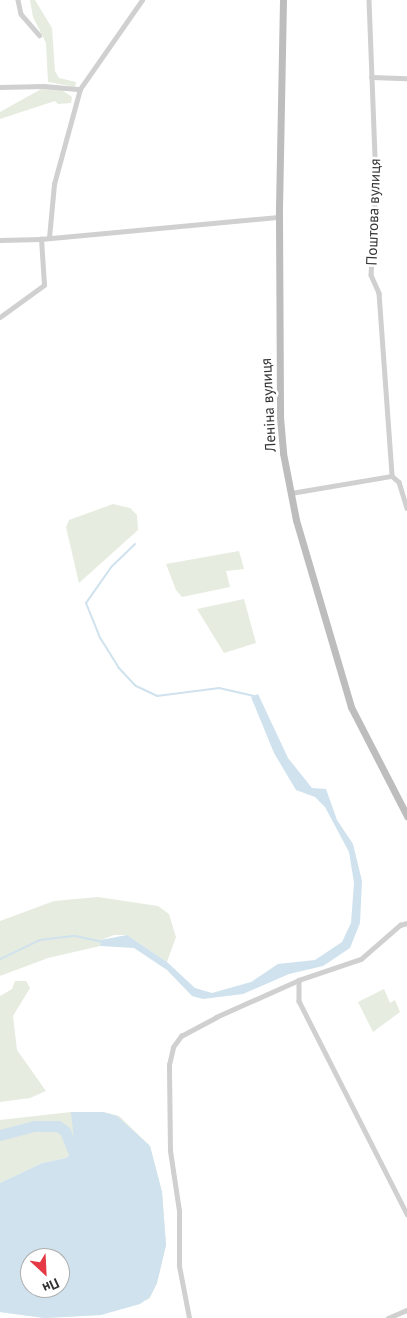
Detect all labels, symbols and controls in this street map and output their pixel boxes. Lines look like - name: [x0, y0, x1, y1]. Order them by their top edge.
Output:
- street label: Поштова вулиця: [362, 158, 384, 266]
- street label: Леніна вулиця: [257, 358, 279, 452]
- north arrow: [20, 1248, 70, 1298]
- text: Пн: [40, 1274, 62, 1297]

